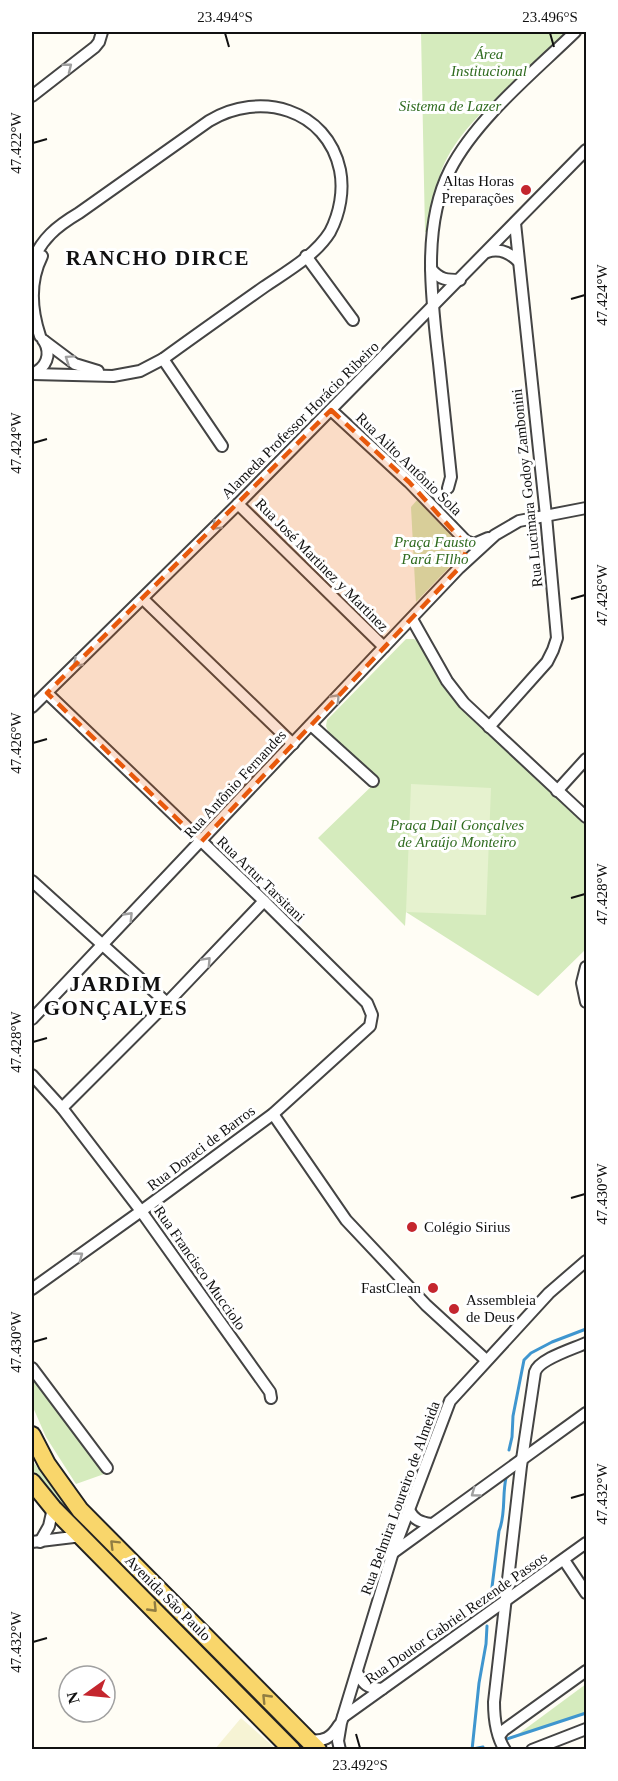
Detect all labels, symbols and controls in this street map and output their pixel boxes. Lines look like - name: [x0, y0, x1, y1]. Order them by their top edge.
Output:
- text: 23.494°S: [197, 9, 253, 25]
- text: 23.496°S: [522, 9, 578, 25]
- park label: Área Institucional: [450, 46, 527, 79]
- one-way arrow: [62, 64, 73, 75]
- park label: Sistema de Lazer: [399, 98, 501, 114]
- text: 47.422°W: [8, 111, 24, 174]
- place label: Altas Horas Preparações: [442, 173, 514, 206]
- marker: Altas Horas Preparações: [519, 183, 533, 197]
- district label: RANCHO DIRCE: [66, 246, 250, 270]
- text: 47.424°W: [594, 263, 610, 326]
- street label: Alameda Professor Horácio Ribeiro: [218, 338, 382, 502]
- one-way arrow: [64, 355, 75, 366]
- street label: Rua Lucimara Godoy Zambonini: [509, 388, 545, 588]
- street label: Rua Ailto Antônio Sola: [353, 409, 465, 519]
- text: 47.424°W: [8, 411, 24, 474]
- street label: Rua José Martinez y Martinez: [252, 495, 392, 635]
- one-way arrow: [212, 519, 223, 530]
- park label: Praça Fausto Pará FIlho: [393, 534, 477, 567]
- text: 47.426°W: [594, 563, 610, 626]
- one-way arrow: [74, 656, 85, 667]
- one-way arrow: [328, 694, 339, 705]
- text: 47.426°W: [8, 711, 24, 774]
- street label: Rua Antônio Fernandes: [181, 727, 289, 841]
- park label: Praça Dail Gonçalves de Araújo Monteiro: [389, 817, 524, 850]
- street label: Rua Artur Tarsitani: [214, 833, 308, 925]
- text: 47.428°W: [594, 862, 610, 925]
- one-way arrow: [122, 912, 133, 923]
- one-way arrow: [200, 957, 211, 967]
- district label: JARDIM GONÇALVES: [44, 972, 188, 1020]
- text: 47.428°W: [8, 1010, 24, 1073]
- street label: Rua Doraci de Barros: [144, 1102, 258, 1194]
- text: 47.430°W: [594, 1162, 610, 1225]
- street label: Rua Francisco Mucciolo: [151, 1203, 249, 1333]
- place label: Colégio Sirius: [424, 1219, 510, 1235]
- marker: Colégio Sirius: [405, 1220, 419, 1234]
- one-way arrow: [73, 1252, 84, 1263]
- place label: FastClean: [361, 1280, 421, 1296]
- marker: FastClean: [426, 1281, 440, 1295]
- place label: Assembleia de Deus: [466, 1292, 536, 1325]
- marker: Assembleia de Deus: [447, 1302, 461, 1316]
- text: 47.430°W: [8, 1310, 24, 1373]
- street label: Rua Belmira Loureiro de Almeida: [357, 1399, 443, 1597]
- text: 47.432°W: [594, 1462, 610, 1525]
- one-way arrow: [470, 1486, 481, 1497]
- one-way arrow: [110, 1540, 121, 1551]
- street label: Rua Doutor Gabriel Rezende Passos: [362, 1549, 550, 1687]
- street label: Avenida São Paulo: [122, 1552, 214, 1644]
- one-way arrow: [145, 1600, 156, 1611]
- text: 47.432°W: [8, 1610, 24, 1673]
- north arrow: [57, 1664, 117, 1724]
- text: N: [63, 1690, 83, 1706]
- one-way arrow: [262, 1694, 273, 1705]
- text: 23.492°S: [332, 1757, 388, 1773]

